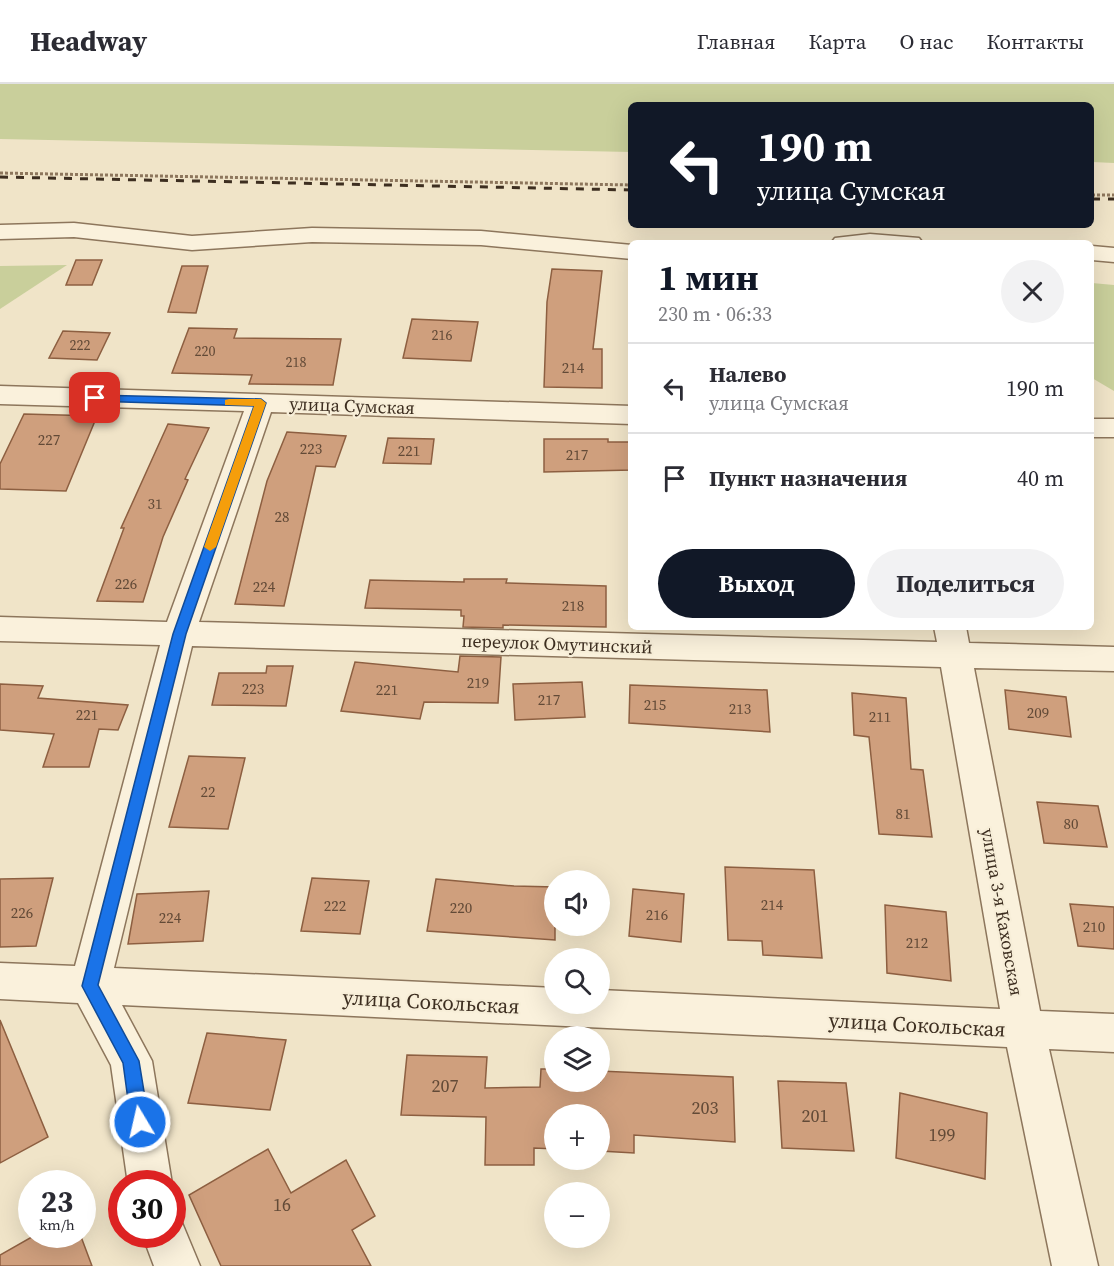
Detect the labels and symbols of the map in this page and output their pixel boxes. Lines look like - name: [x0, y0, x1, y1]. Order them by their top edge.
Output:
- house number: 216: [432, 325, 453, 345]
- house number: 222: [70, 335, 91, 355]
- house number: 220: [195, 341, 216, 361]
- house number: 218: [286, 352, 307, 372]
- house number: 214: [562, 357, 585, 378]
- pin: [69, 372, 120, 423]
- street label: улица Сумская: [289, 391, 415, 420]
- house number: 227: [38, 429, 60, 450]
- house number: 223: [300, 438, 322, 459]
- house number: 221: [398, 440, 420, 461]
- house number: 217: [566, 444, 588, 465]
- house number: 31: [147, 493, 163, 514]
- house number: 28: [274, 506, 290, 527]
- house number: 226: [115, 573, 137, 594]
- house number: 224: [253, 576, 276, 597]
- house number: 218: [562, 595, 584, 616]
- street label: переулок Омутинский: [461, 628, 653, 659]
- house number: 219: [467, 672, 489, 693]
- house number: 223: [242, 678, 264, 699]
- house number: 221: [376, 679, 398, 700]
- house number: 217: [538, 689, 560, 710]
- house number: 215: [644, 694, 666, 715]
- house number: 213: [729, 698, 751, 719]
- house number: 209: [1027, 702, 1049, 723]
- house number: 221: [76, 704, 98, 725]
- house number: 211: [869, 706, 891, 727]
- house number: 22: [200, 781, 216, 802]
- house number: 81: [895, 803, 911, 824]
- house number: 80: [1063, 813, 1079, 834]
- street label: улица 3-я Каховская: [975, 826, 1030, 998]
- house number: 214: [761, 894, 784, 915]
- house number: 222: [324, 895, 346, 916]
- house number: 220: [450, 897, 472, 918]
- house number: 226: [11, 902, 33, 923]
- house number: 216: [646, 904, 668, 925]
- house number: 224: [159, 907, 182, 928]
- house number: 210: [1083, 916, 1105, 937]
- house number: 212: [906, 932, 928, 953]
- street label: улица Сокольская: [342, 982, 520, 1021]
- street label: улица Сокольская: [828, 1005, 1006, 1044]
- house number: 207: [432, 1073, 459, 1098]
- position arrow: [108, 1090, 172, 1154]
- house number: 203: [692, 1095, 719, 1120]
- house number: 201: [802, 1103, 829, 1128]
- house number: 199: [929, 1122, 956, 1147]
- speed limit sign: 30: [108, 1170, 186, 1248]
- house number: 16: [273, 1192, 291, 1217]

